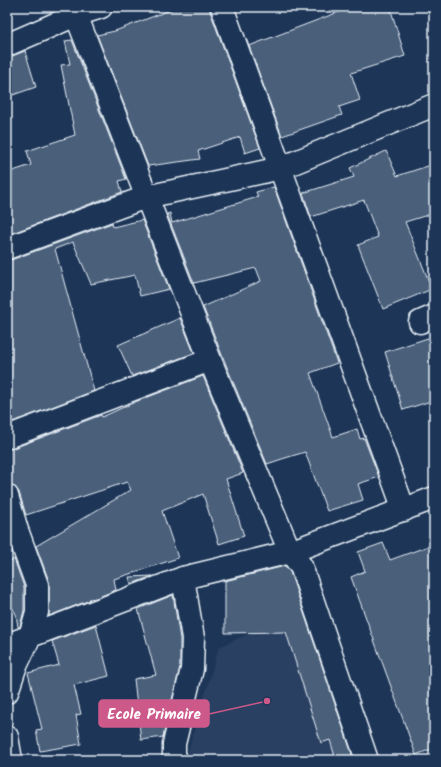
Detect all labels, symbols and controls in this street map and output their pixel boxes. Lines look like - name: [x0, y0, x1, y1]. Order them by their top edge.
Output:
- callout: Ecole Primaire: [99, 700, 209, 727]
- text: Ecole Primaire: [107, 703, 202, 727]

